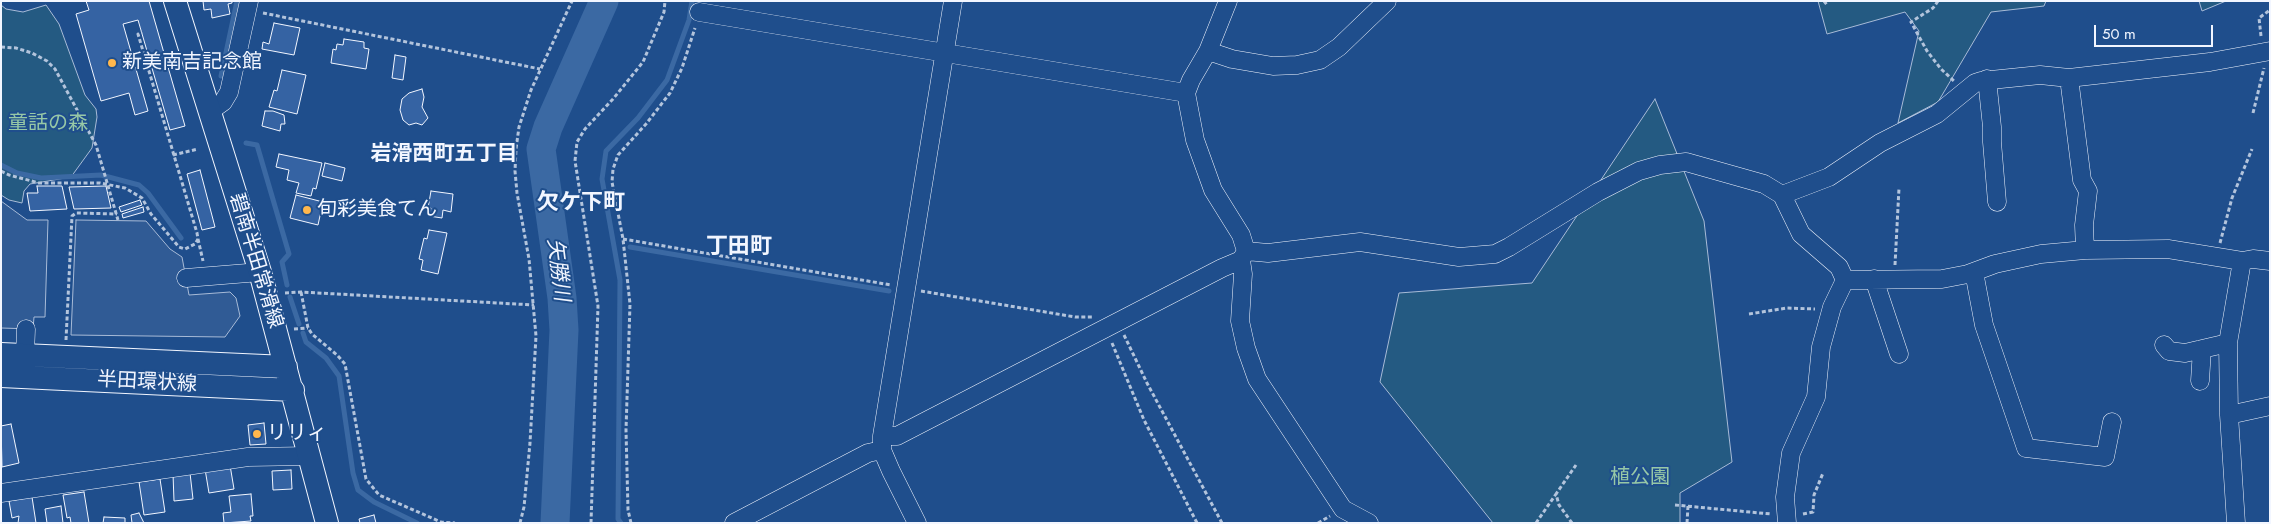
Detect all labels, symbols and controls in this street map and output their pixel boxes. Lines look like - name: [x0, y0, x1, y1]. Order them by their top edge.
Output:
- scale bar: [2096, 15, 2215, 47]
- text: 50 m: [2102, 23, 2136, 45]
- place label: 新美南吉記念館: [122, 51, 262, 75]
- marker: 新美南吉記念館: [106, 57, 118, 69]
- park label: 童話の森: [8, 112, 88, 136]
- district label: 岩滑西町五丁目: [371, 142, 517, 168]
- street label: 碧南半田常滑線: [223, 191, 287, 331]
- district label: 欠ケ下町: [537, 191, 625, 217]
- place label: 旬彩美食てん: [317, 198, 437, 222]
- marker: 旬彩美食てん: [301, 204, 313, 216]
- district label: 丁田町: [706, 235, 772, 261]
- water label: 矢勝川: [541, 237, 573, 303]
- street label: 半田環状線: [96, 368, 198, 398]
- place label: リリィ: [267, 422, 327, 446]
- marker: リリィ: [251, 428, 263, 440]
- park label: 植公園: [1610, 466, 1670, 490]

